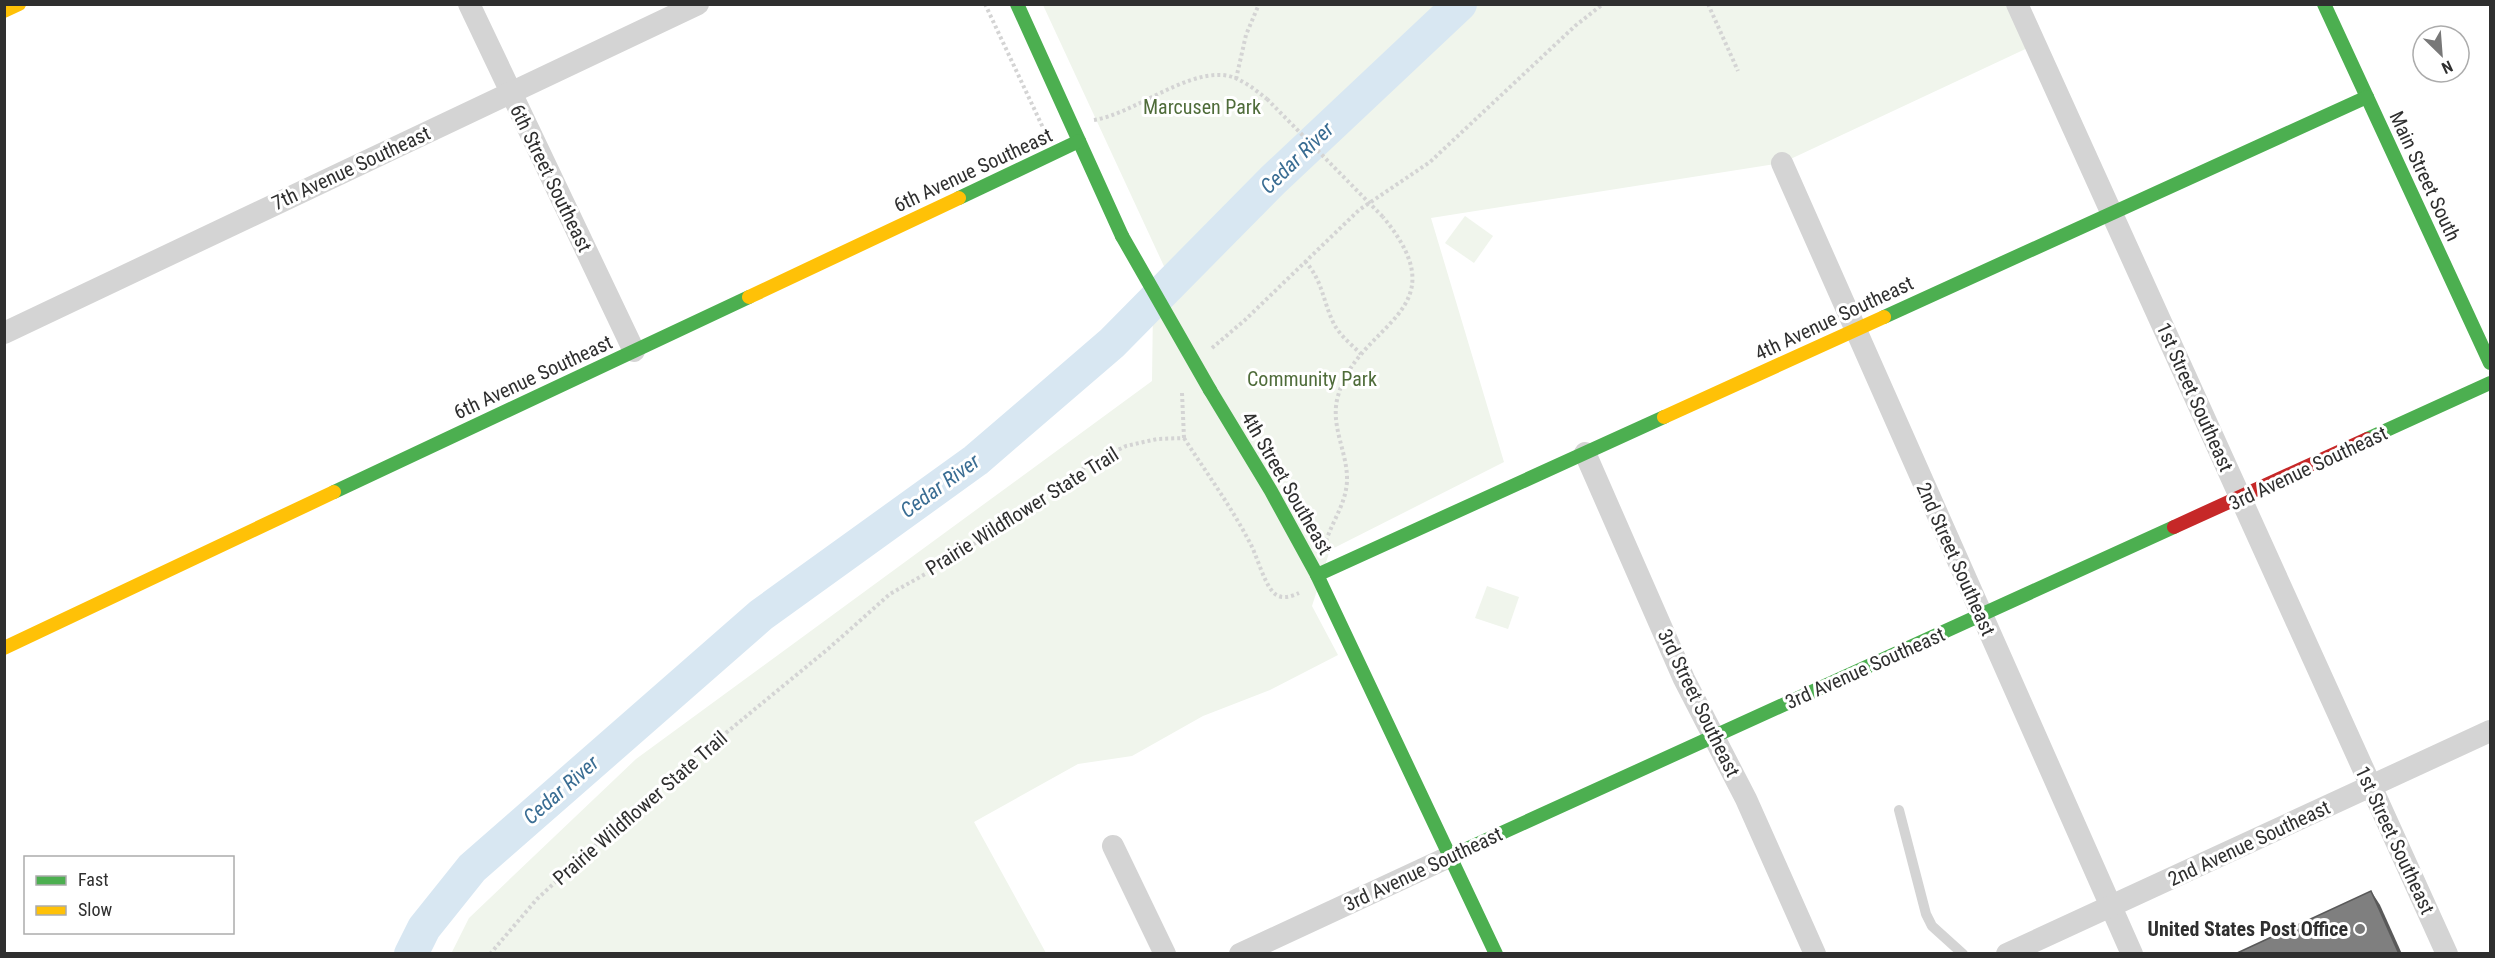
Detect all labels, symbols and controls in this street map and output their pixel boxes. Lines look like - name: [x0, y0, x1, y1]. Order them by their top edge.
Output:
- north arrow: [2411, 24, 2471, 84]
- text: N: [2439, 56, 2456, 78]
- park label: Marcusen Park: [1143, 95, 1261, 119]
- street label: 6th Street Southeast: [505, 100, 597, 256]
- street label: Main Street South: [2384, 107, 2466, 245]
- water label: Cedar River: [1256, 117, 1339, 199]
- street label: 7th Avenue Southeast: [268, 121, 434, 215]
- street label: 6th Avenue Southeast: [890, 123, 1056, 217]
- street label: 4th Avenue Southeast: [1751, 271, 1917, 365]
- street label: 1st Street Southeast: [2151, 319, 2239, 475]
- street label: 6th Avenue Southeast: [450, 330, 616, 424]
- park label: Community Park: [1247, 367, 1377, 391]
- street label: 4th Street Southeast: [1236, 407, 1338, 559]
- street label: 3rd Avenue Southeast: [2225, 421, 2391, 515]
- street label: Prairie Wildflower State Trail: [921, 442, 1123, 580]
- water label: Cedar River: [896, 449, 985, 523]
- street label: 2nd Street Southeast: [1911, 479, 2001, 639]
- street label: 3rd Avenue Southeast: [1782, 622, 1949, 714]
- street label: 3rd Street Southeast: [1653, 625, 1745, 781]
- street label: Prairie Wildflower State Trail: [548, 726, 732, 890]
- water label: Cedar River: [518, 750, 604, 829]
- street label: 1st Street Southeast: [2350, 762, 2440, 918]
- street label: 2nd Avenue Southeast: [2164, 795, 2334, 891]
- street label: 3rd Avenue Southeast: [1340, 822, 1506, 916]
- legend: [24, 856, 234, 934]
- text: Fast: [78, 869, 109, 890]
- text: Slow: [78, 899, 113, 920]
- place label: United States Post Office: [2147, 917, 2348, 941]
- marker: United States Post Office: [2353, 922, 2367, 936]

